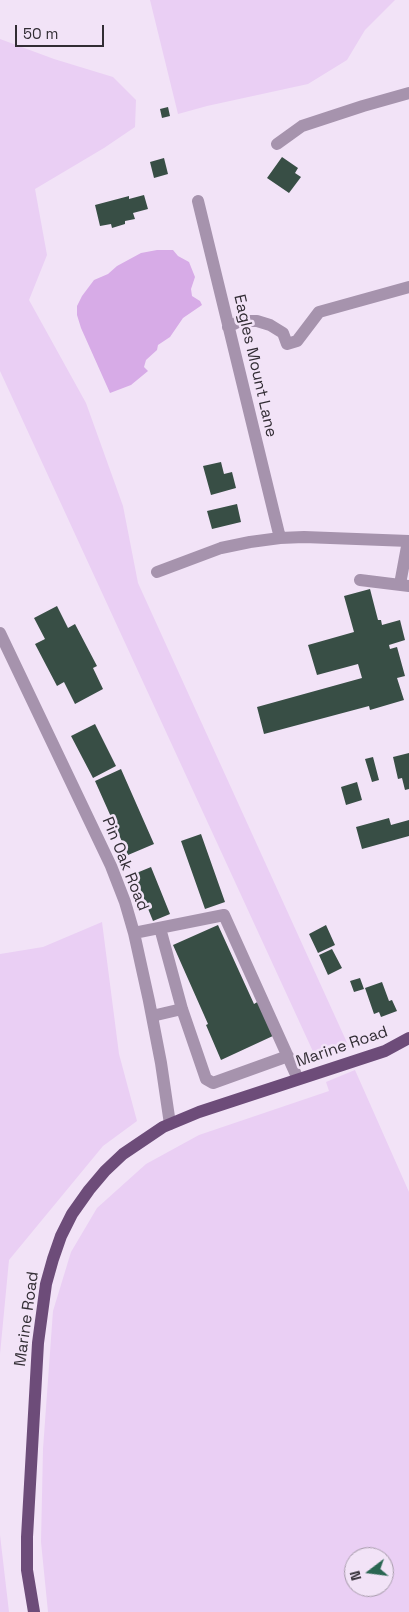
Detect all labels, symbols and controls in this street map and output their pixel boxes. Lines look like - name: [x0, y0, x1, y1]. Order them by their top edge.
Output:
- scale bar: [18, 15, 106, 47]
- text: 50 m: [23, 24, 58, 43]
- street label: Eagles Mount Lane: [229, 293, 281, 439]
- street label: Pin Oak Road: [97, 814, 153, 914]
- street label: Marine Road: [294, 1022, 390, 1072]
- street label: Marine Road: [11, 1270, 43, 1368]
- north arrow: [344, 1547, 394, 1597]
- text: N: [346, 1569, 365, 1582]

